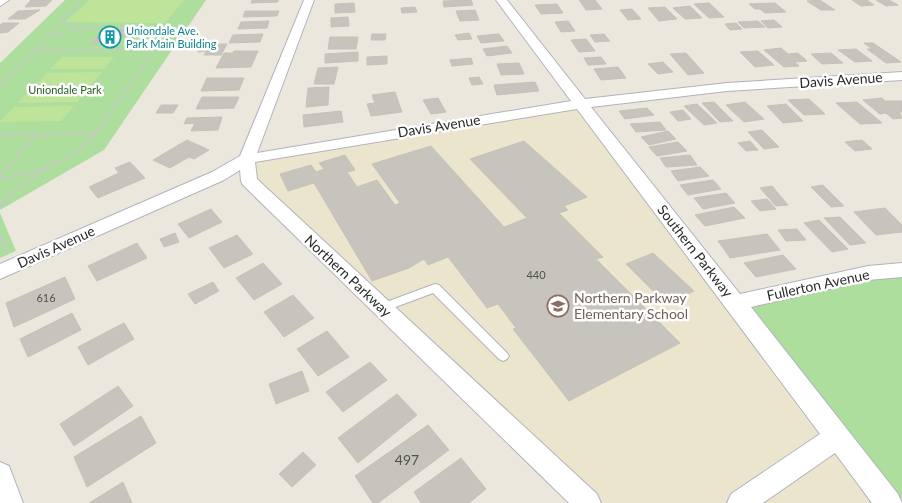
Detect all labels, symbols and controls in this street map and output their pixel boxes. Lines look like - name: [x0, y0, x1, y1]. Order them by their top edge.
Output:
- place label: Uniondale Ave. Park Main Building: [126, 24, 217, 50]
- building icon: Uniondale Ave. Park Main Building: [98, 25, 122, 49]
- street label: Davis Avenue: [799, 68, 883, 91]
- park label: Uniondale Park: [28, 83, 102, 96]
- street label: Davis Avenue: [396, 111, 481, 140]
- street label: Southern Parkway: [654, 201, 737, 301]
- street label: Davis Avenue: [14, 222, 97, 271]
- street label: Northern Parkway: [301, 231, 396, 321]
- street label: Fullerton Avenue: [765, 265, 871, 304]
- house number: 440: [526, 268, 546, 281]
- place label: Northern Parkway Elementary School: [574, 289, 688, 322]
- house number: 616: [36, 291, 56, 304]
- school or university icon: Northern Parkway Elementary School: [546, 294, 570, 318]
- house number: 497: [395, 451, 419, 468]

